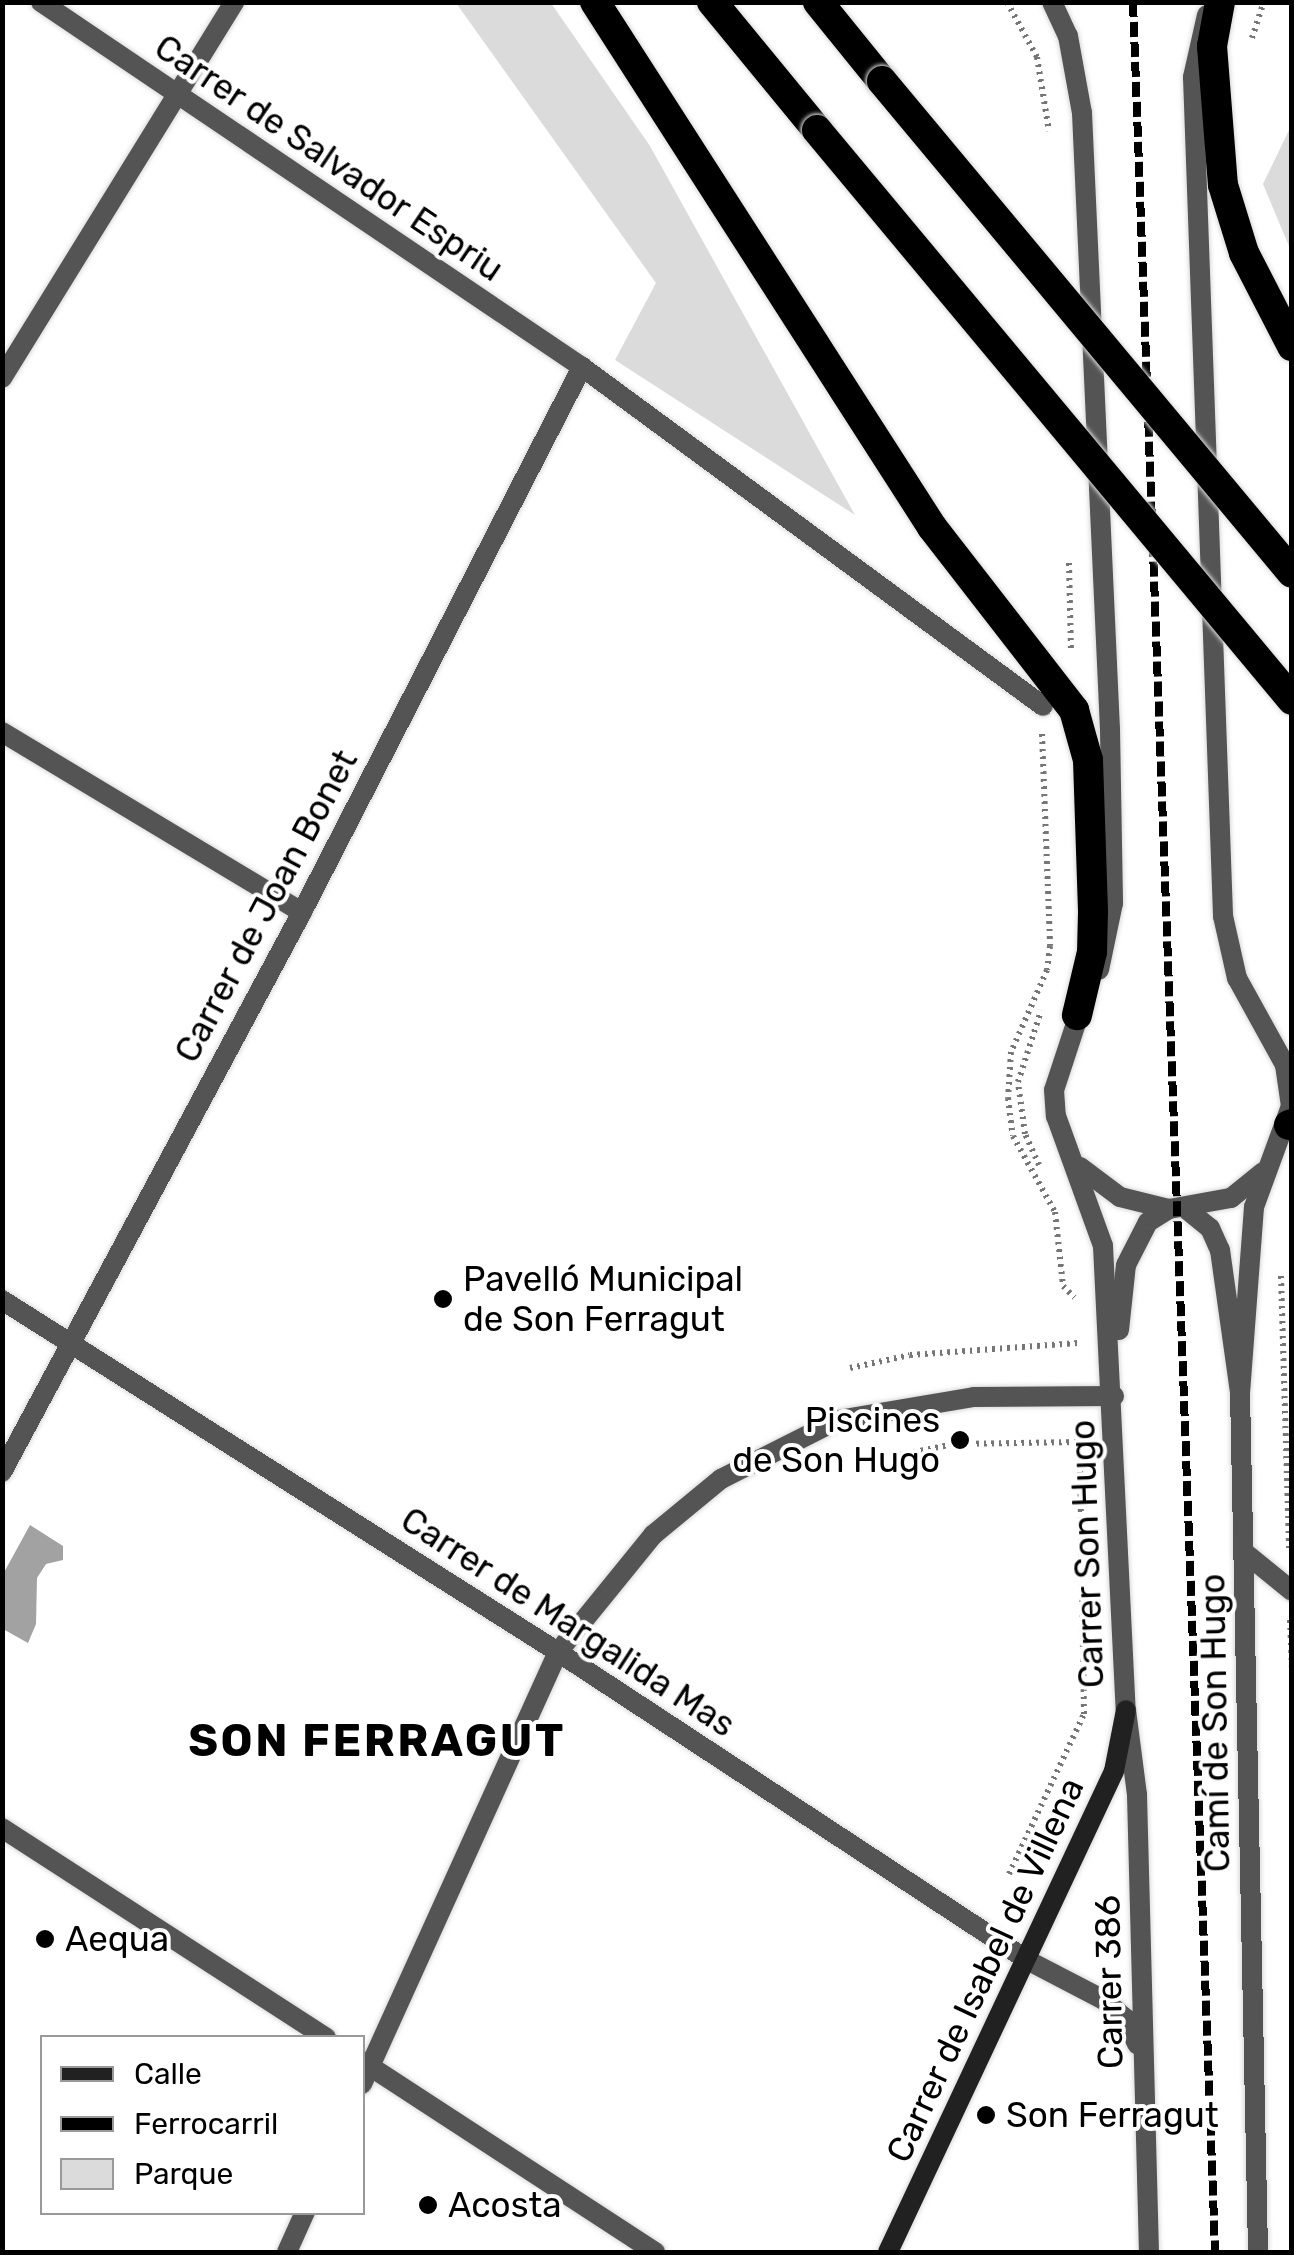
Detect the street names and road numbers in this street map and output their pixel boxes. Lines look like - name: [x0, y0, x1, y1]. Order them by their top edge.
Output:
- street label: Carrer de Salvador Espriu: [146, 25, 512, 291]
- street label: Carrer de Joan Bonet: [166, 742, 366, 1070]
- street label: Carrer Son Hugo: [1061, 1419, 1113, 1689]
- street label: Carrer de Margalida Mas: [393, 1498, 743, 1746]
- street label: Camí de Son Hugo: [1191, 1573, 1239, 1873]
- street label: Carrer de Isabel de Villena: [877, 1770, 1093, 2170]
- street label: Carrer 386: [1086, 1894, 1132, 2070]

